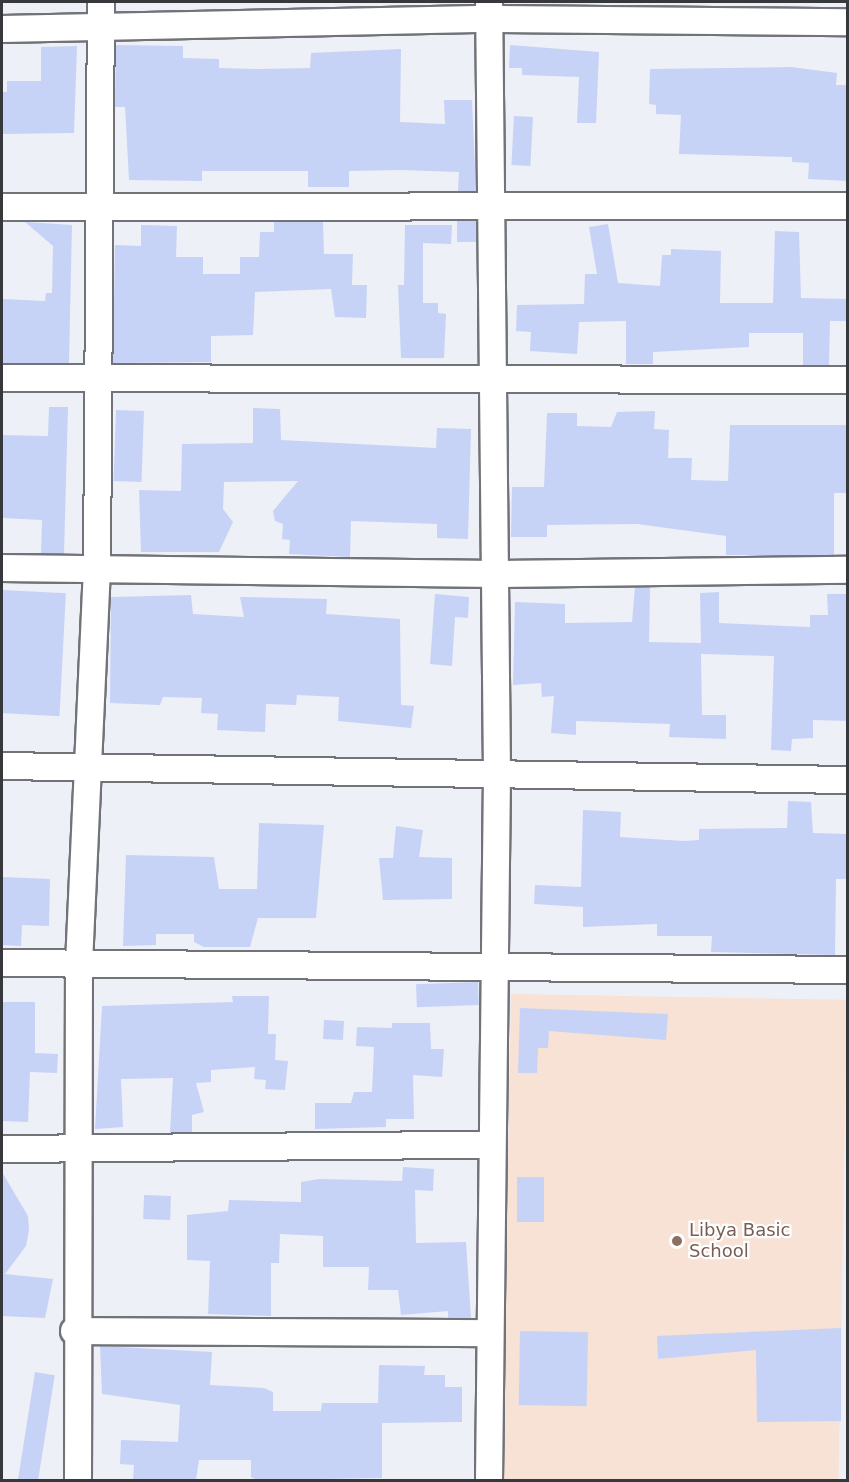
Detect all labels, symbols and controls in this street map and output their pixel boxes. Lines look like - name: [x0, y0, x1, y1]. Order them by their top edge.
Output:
- place label: Libya Basic School: [689, 1220, 791, 1262]
- marker: Libya Basic School: [670, 1234, 684, 1248]

